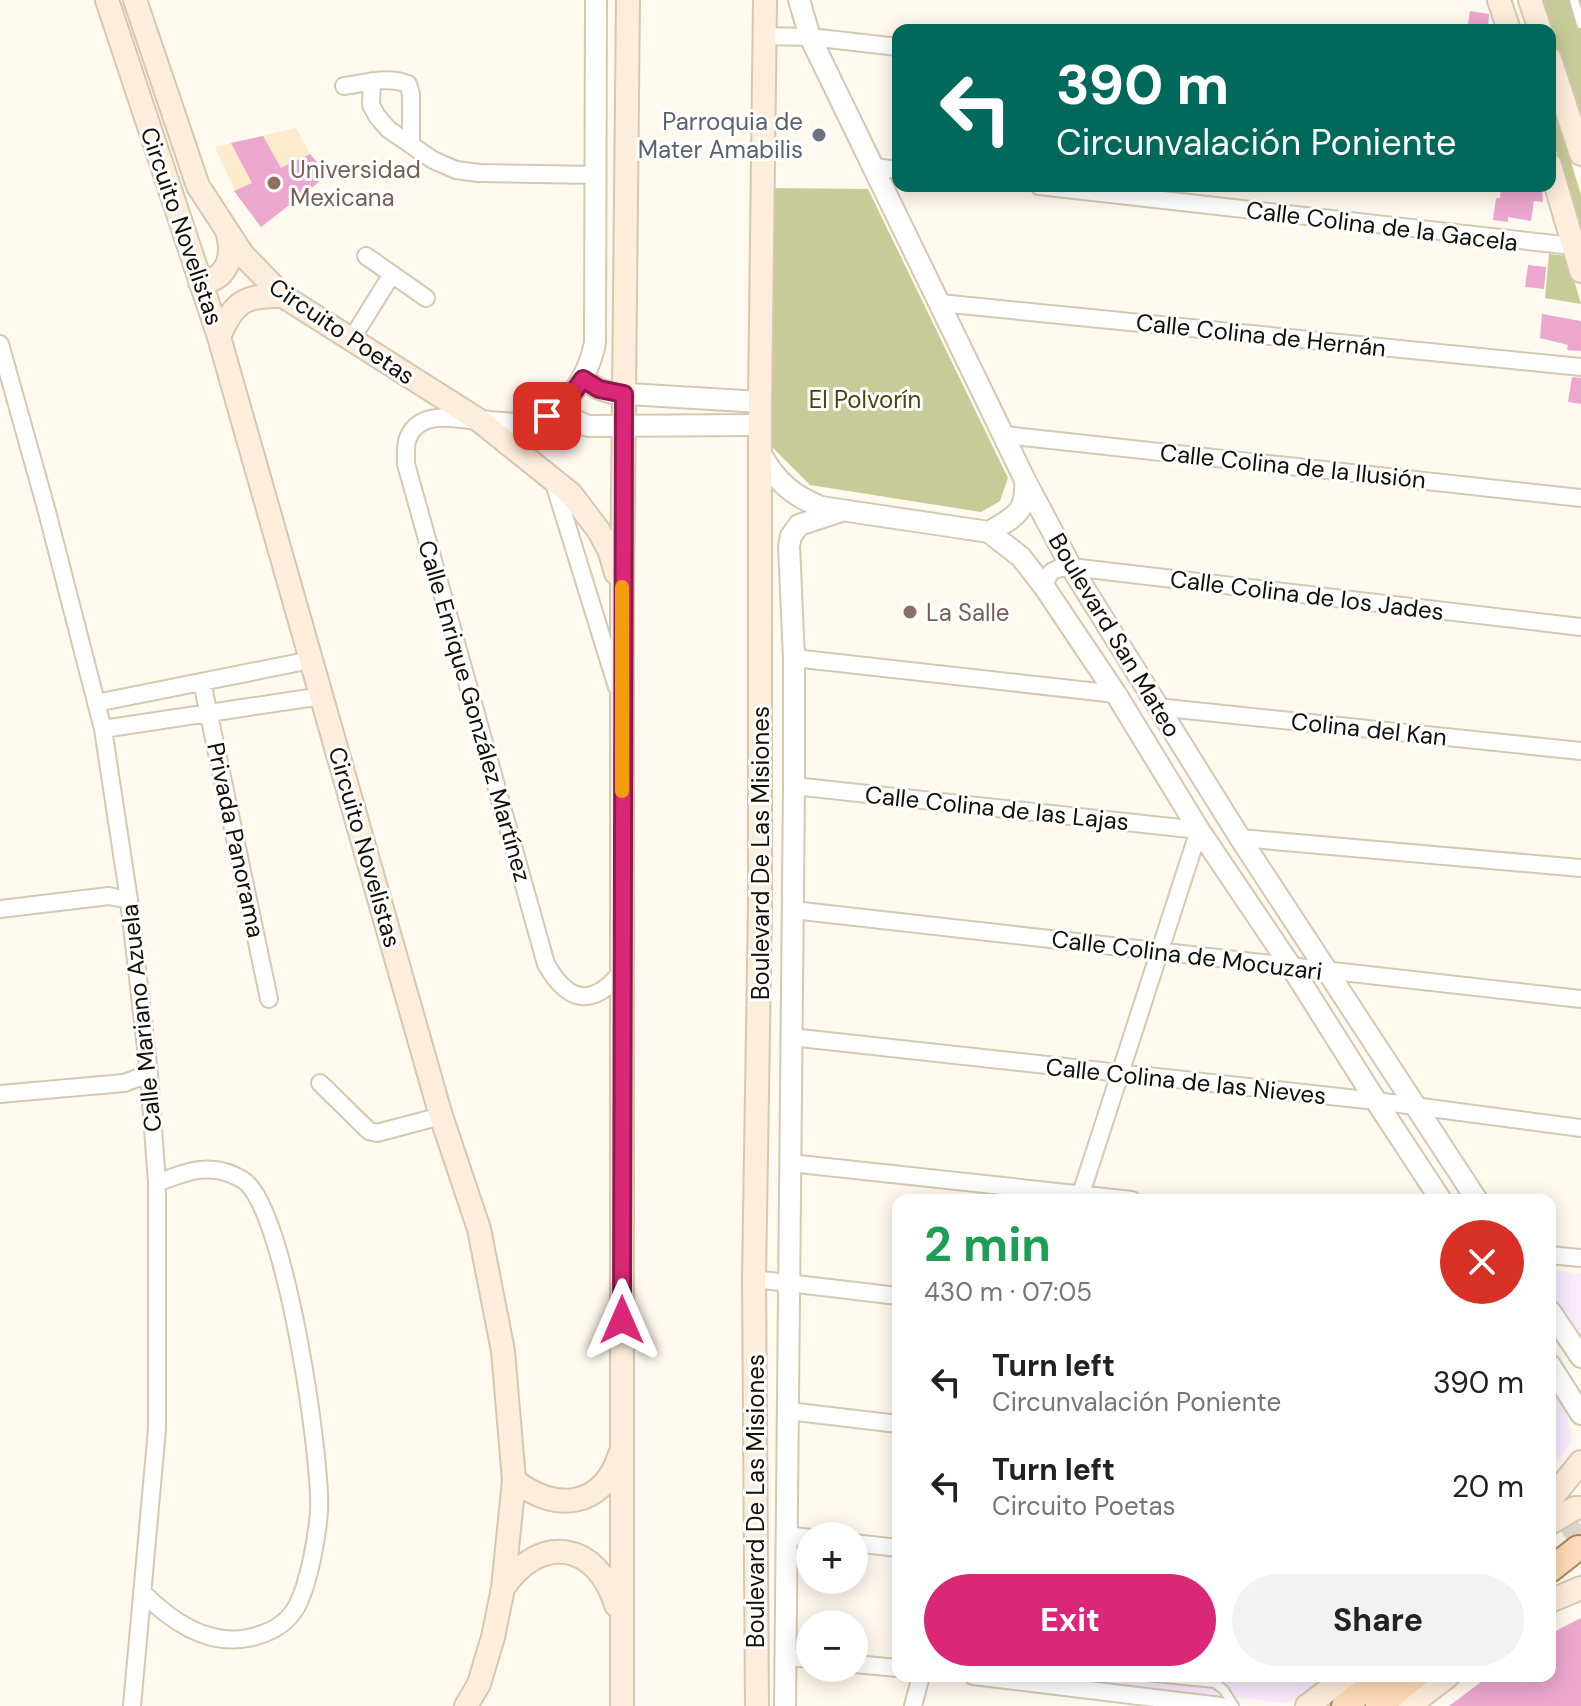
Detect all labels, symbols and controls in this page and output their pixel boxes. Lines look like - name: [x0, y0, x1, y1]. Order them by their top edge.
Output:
- text: 390 m: [1056, 48, 1229, 121]
- icon: left: [924, 56, 1028, 160]
- place label: Parroquia de Mater Amabilis: [638, 106, 803, 165]
- text: Circunvalación Poniente: [1056, 119, 1456, 166]
- street label: Circuito Novelistas: [134, 123, 230, 329]
- marker: Parroquia de Mater Amabilis: [810, 126, 828, 144]
- place label: Universidad Mexicana: [290, 154, 421, 213]
- marker: Universidad Mexicana: [265, 174, 283, 192]
- street label: Calle Colina de la Gacela: [1244, 194, 1520, 258]
- street label: Circuito Poetas: [263, 271, 421, 391]
- street label: Calle Colina de Hernán: [1134, 306, 1388, 364]
- pin: [513, 382, 581, 450]
- park label: El Polvorín: [809, 384, 921, 415]
- icon: arrive: [525, 394, 569, 438]
- street label: Calle Colina de la Ilusión: [1159, 437, 1427, 495]
- street label: Boulevard San Mateo: [1042, 527, 1188, 743]
- street label: Calle Enrique González Martínez: [411, 537, 539, 885]
- street label: Calle Colina de los Jades: [1168, 563, 1446, 627]
- place label: La Salle: [926, 597, 1009, 628]
- marker: La Salle: [901, 603, 919, 621]
- street label: Colina del Kan: [1290, 705, 1448, 753]
- street label: Boulevard De Las Misiones: [745, 706, 776, 1000]
- street label: Privada Panorama: [200, 739, 272, 941]
- street label: Circuito Novelistas: [322, 743, 408, 951]
- street label: Calle Colina de las Lajas: [863, 779, 1131, 837]
- street label: Calle Mariano Azuela: [114, 902, 168, 1134]
- street label: Calle Colina de Mocuzari: [1050, 923, 1324, 987]
- street label: Calle Colina de las Nieves: [1044, 1051, 1328, 1111]
- text: 2 min: [924, 1213, 1051, 1276]
- button: close: [1440, 1220, 1524, 1304]
- text: 430 m · 07:05: [924, 1275, 1092, 1309]
- position arrow: [580, 1278, 664, 1362]
- text: Turn left: [992, 1346, 1115, 1385]
- street label: Boulevard De Las Misiones: [740, 1354, 771, 1648]
- icon: left: [924, 1360, 968, 1404]
- text: 390 m: [1433, 1363, 1524, 1402]
- text: Circunvalación Poniente: [992, 1385, 1281, 1419]
- text: Turn left: [992, 1450, 1115, 1489]
- icon: left: [924, 1464, 968, 1508]
- text: 20 m: [1452, 1467, 1524, 1506]
- text: Circuito Poetas: [992, 1489, 1176, 1523]
- map controls: [796, 1522, 868, 1682]
- button: +: [796, 1522, 868, 1594]
- button: Exit: [924, 1574, 1216, 1666]
- button: Share: [1232, 1574, 1524, 1666]
- button: −: [796, 1610, 868, 1682]

